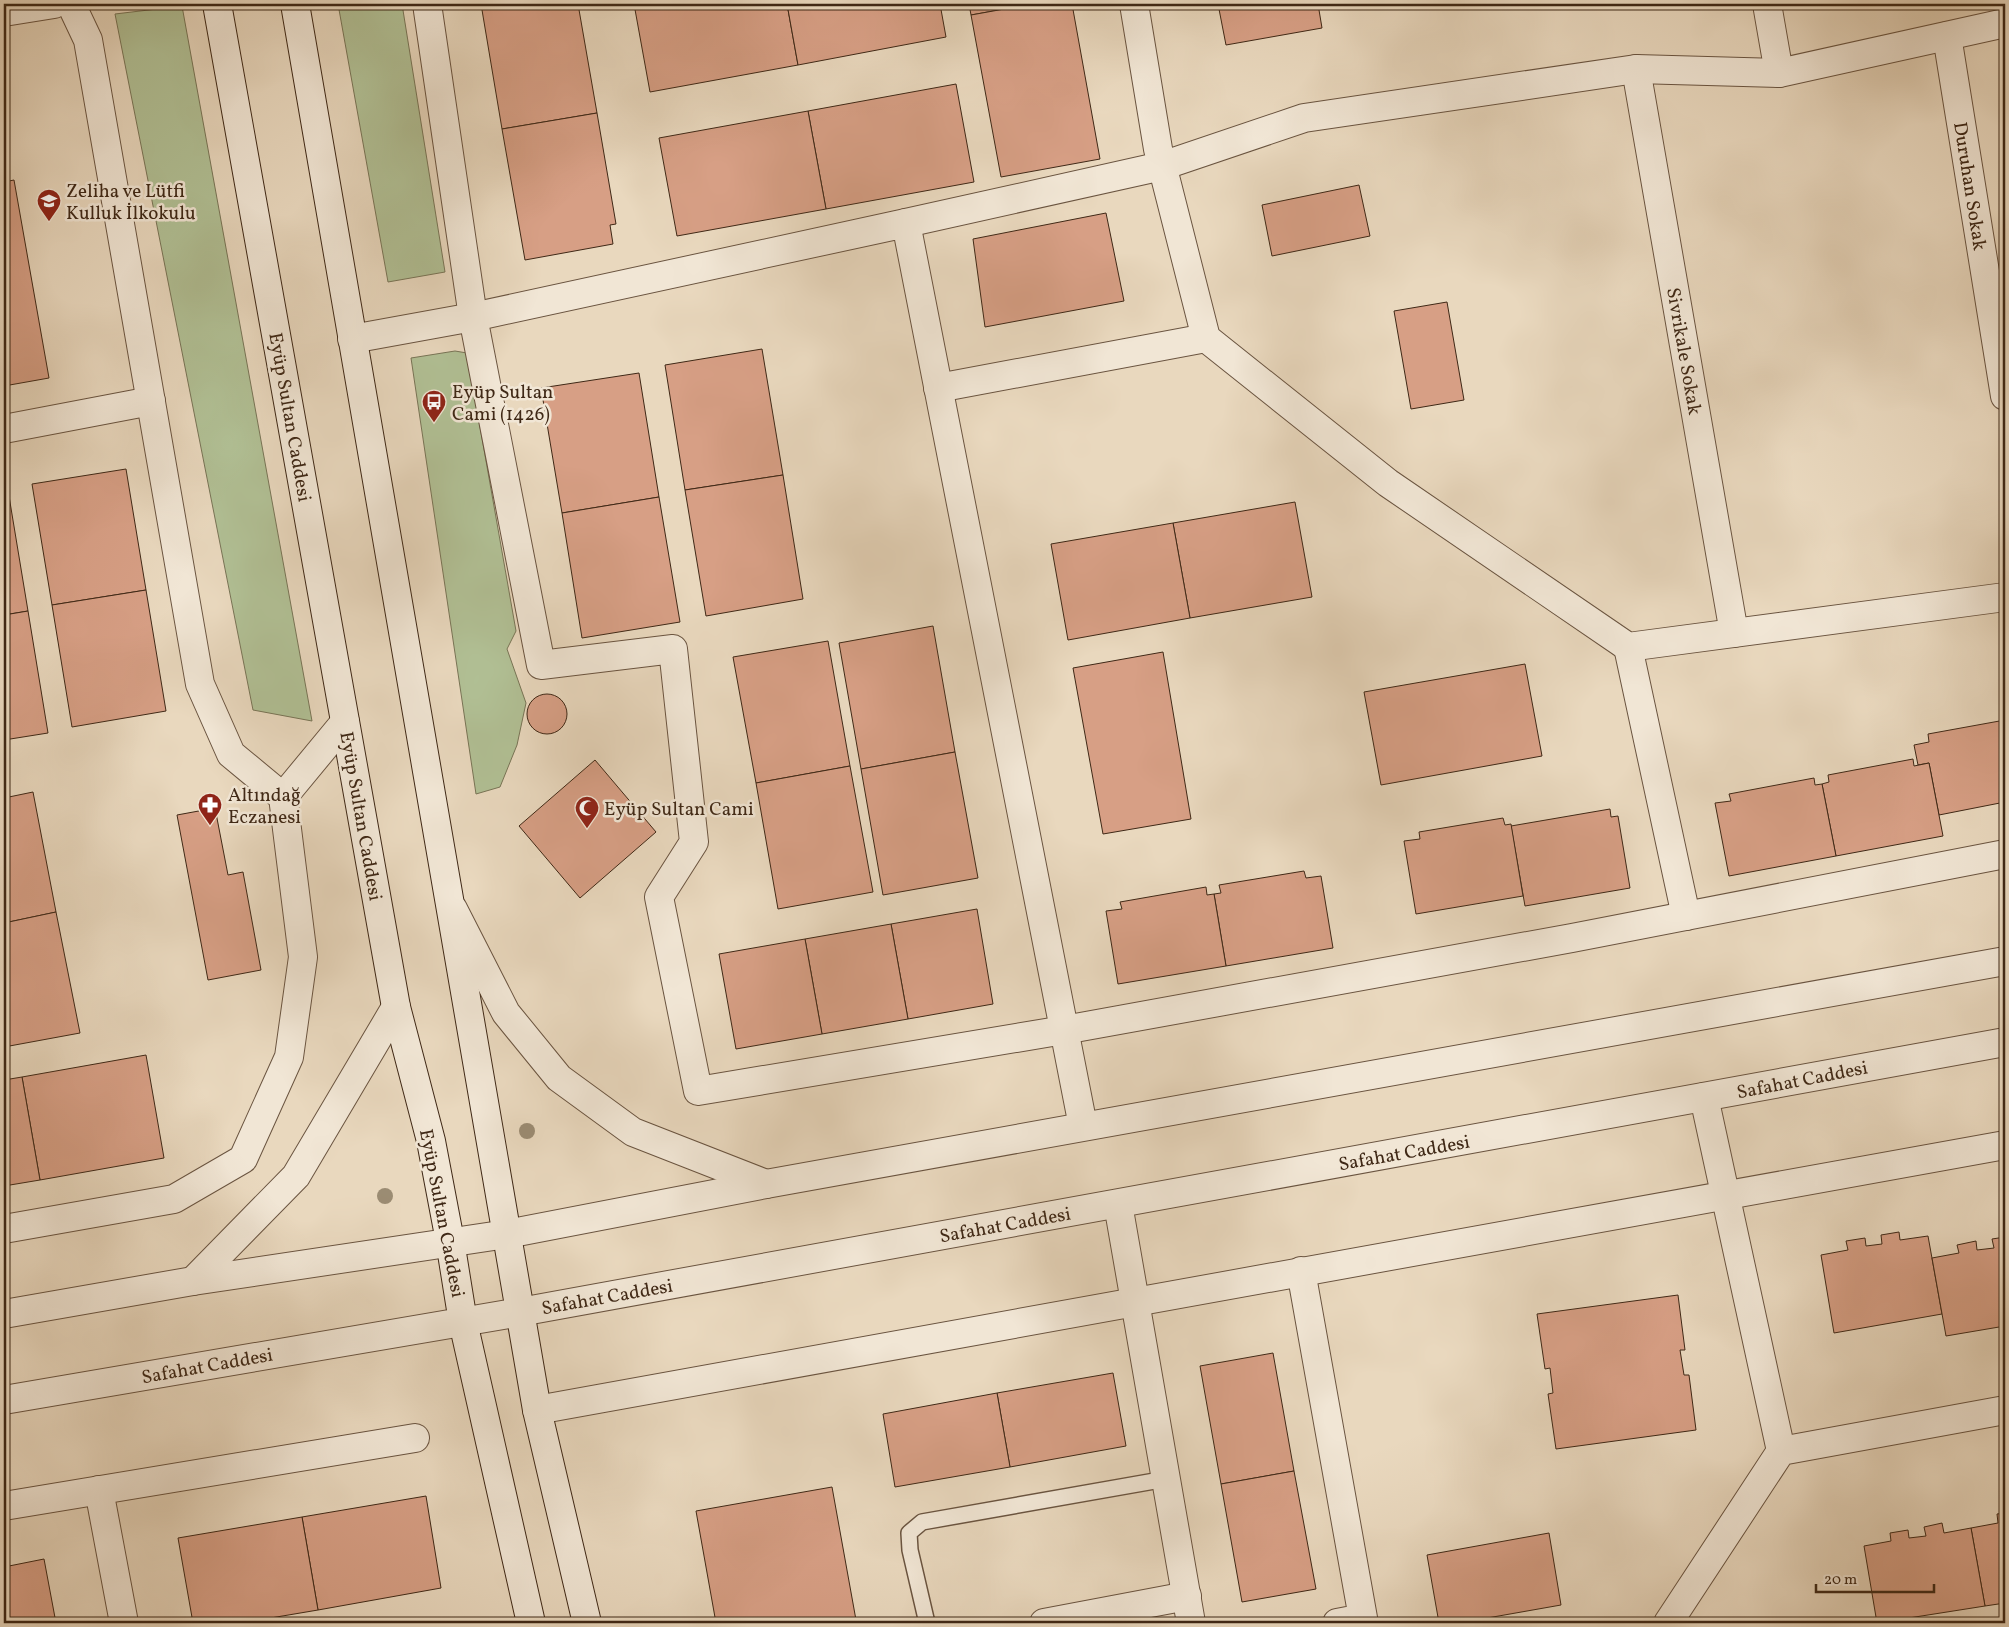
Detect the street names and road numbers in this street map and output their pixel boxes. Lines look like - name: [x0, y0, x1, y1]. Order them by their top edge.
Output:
- street label: Duruhan Sokak: [1946, 120, 1992, 252]
- street label: Sivrikale Sokak: [1659, 286, 1707, 417]
- street label: Eyüp Sultan Caddesi: [261, 331, 317, 504]
- street label: Eyüp Sultan Caddesi: [332, 730, 388, 903]
- street label: Safahat Caddesi: [1735, 1055, 1870, 1106]
- street label: Eyüp Sultan Caddesi: [412, 1127, 470, 1300]
- street label: Safahat Caddesi: [1337, 1130, 1472, 1178]
- street label: Safahat Caddesi: [938, 1202, 1073, 1250]
- street label: Safahat Caddesi: [540, 1274, 675, 1322]
- street label: Safahat Caddesi: [140, 1343, 275, 1391]

